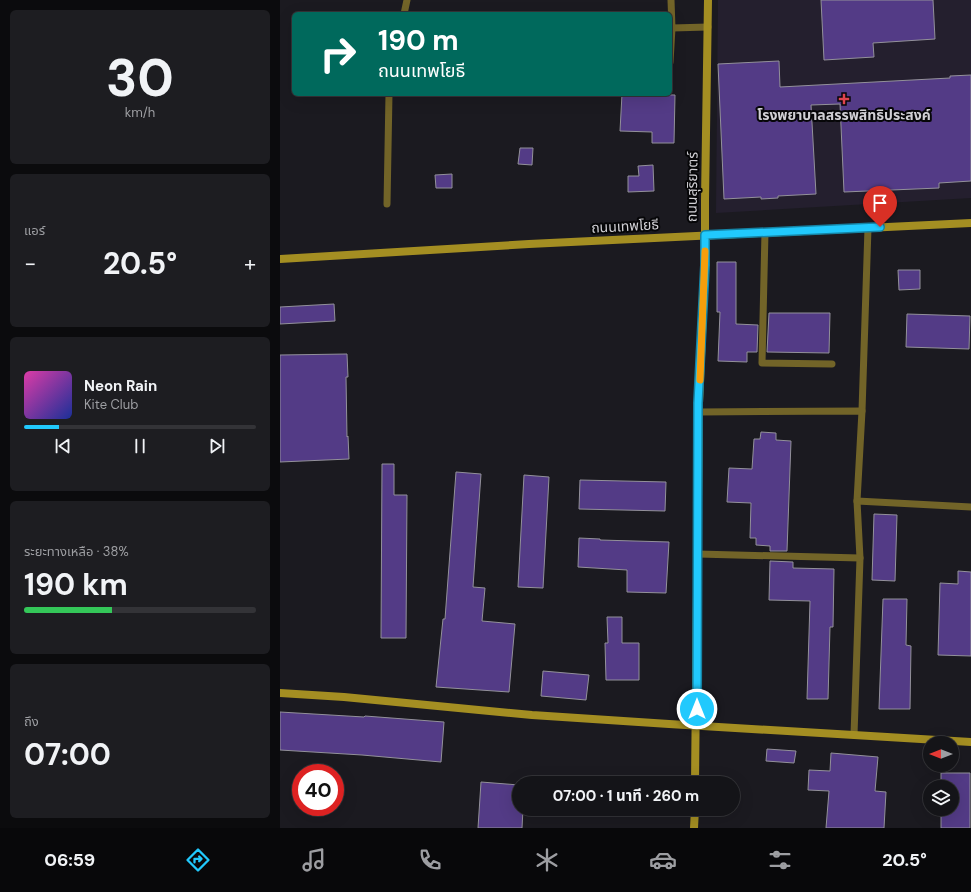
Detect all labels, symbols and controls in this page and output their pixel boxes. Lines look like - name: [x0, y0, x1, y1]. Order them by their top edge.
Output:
- text: 190 m: [378, 22, 459, 59]
- icon: right: [312, 28, 364, 80]
- text: 30: [106, 44, 174, 112]
- text: ถนนเทพโยธี: [378, 59, 465, 83]
- marker: โรงพยาบาลสรรพสิทธิประสงค์: [838, 93, 850, 105]
- text: km/h: [125, 104, 155, 121]
- place label: โรงพยาบาลสรรพสิทธิประสงค์: [757, 106, 931, 124]
- street label: ถนนสุริยาตร์: [682, 151, 702, 222]
- pin: [863, 186, 897, 227]
- icon: arrive: [869, 192, 891, 214]
- street label: ถนนเทพโยธี: [591, 215, 659, 237]
- text: แอร์: [24, 222, 45, 239]
- text: 20.5°: [103, 244, 177, 283]
- text: −: [24, 249, 36, 278]
- text: +: [244, 249, 256, 278]
- text: Neon Rain: [84, 376, 157, 396]
- text: Kite Club: [84, 396, 138, 413]
- icon: previous: [52, 435, 74, 457]
- icon: pause: [129, 435, 151, 457]
- icon: next: [206, 435, 228, 457]
- text: ระยะทางเหลือ · 38%: [24, 543, 129, 560]
- text: 190 km: [24, 565, 128, 604]
- position arrow: [676, 688, 718, 730]
- text: ถึง: [24, 713, 39, 730]
- text: 07:00: [24, 735, 111, 774]
- north arrow: [923, 736, 959, 772]
- map controls: [923, 736, 959, 816]
- speed limit sign: 40: [292, 764, 344, 816]
- button: layers: [923, 780, 959, 816]
- text: 07:00 · 1 นาที · 260 m: [553, 786, 699, 806]
- icon: directions: [184, 846, 212, 874]
- icon: music: [300, 846, 328, 874]
- icon: phone: [416, 846, 444, 874]
- icon: climate: [533, 846, 561, 874]
- icon: car: [649, 846, 677, 874]
- icon: filters: [766, 846, 794, 874]
- text: 06:59: [44, 848, 95, 872]
- text: 20.5°: [882, 848, 927, 872]

